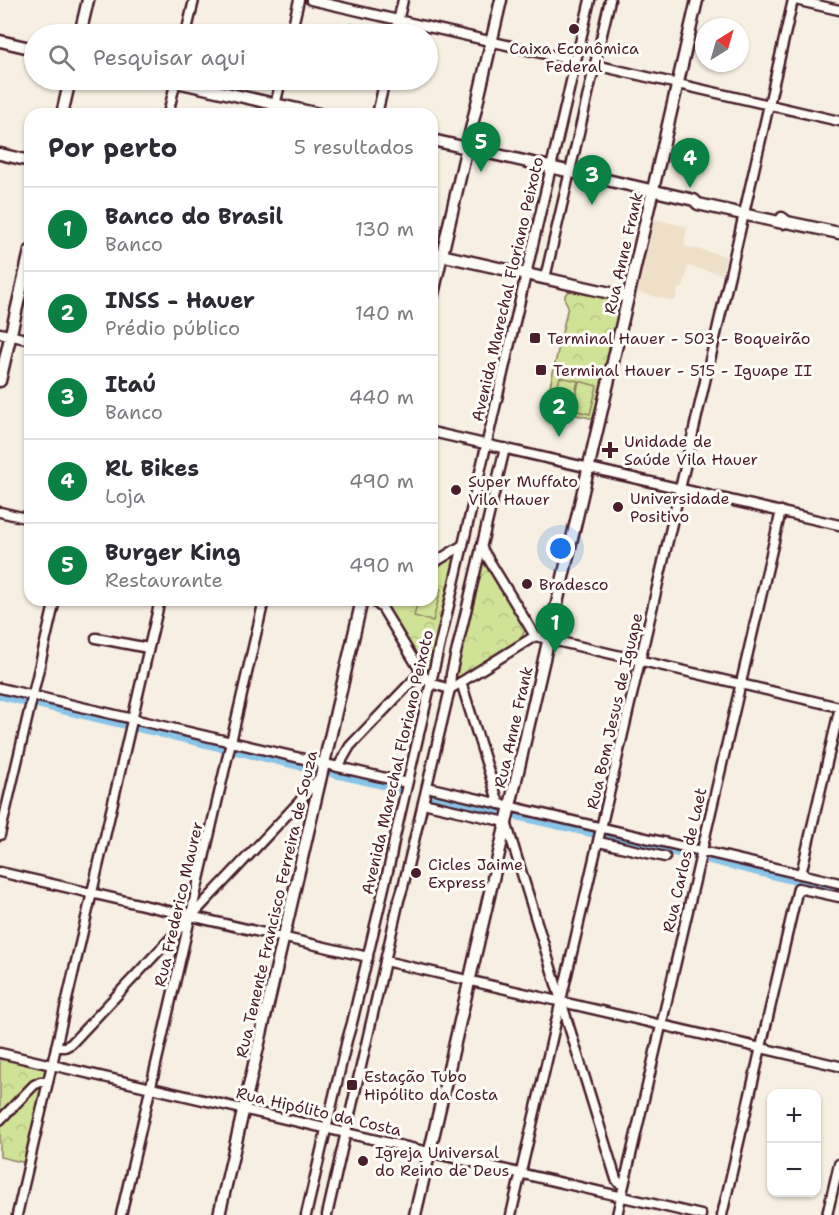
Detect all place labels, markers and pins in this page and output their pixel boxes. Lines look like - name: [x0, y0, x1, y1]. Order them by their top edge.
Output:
- marker: Caixa Econômica Federal: [567, 22, 581, 36]
- place label: Caixa Econômica Federal: [509, 38, 639, 77]
- pin: 5: [462, 122, 500, 172]
- pin: 4: [670, 138, 710, 188]
- pin: 3: [572, 156, 612, 205]
- place label: Terminal Hauer - 503 - Boqueirão: [547, 328, 810, 349]
- marker: Terminal Hauer - 503 - Boqueirão: [528, 331, 542, 345]
- place label: Terminal Hauer - 515 - Iguape II: [553, 360, 812, 381]
- marker: Terminal Hauer - 515 - Iguape II: [534, 363, 548, 377]
- pin: 2: [540, 388, 578, 437]
- place label: Unidade de Saúde Vila Hauer: [624, 431, 758, 470]
- marker: Unidade de Saúde Vila Hauer: [601, 441, 619, 459]
- place label: Super Muffato Vila Hauer: [468, 471, 578, 510]
- marker: Super Muffato Vila Hauer: [449, 483, 463, 497]
- place label: Universidade Positivo: [630, 488, 730, 527]
- marker: Universidade Positivo: [611, 500, 625, 514]
- place label: Bradesco: [539, 574, 609, 595]
- marker: Bradesco: [520, 577, 534, 591]
- pin: 1: [536, 604, 574, 653]
- place label: Cicles Jaime Express: [428, 854, 523, 893]
- marker: Cicles Jaime Express: [409, 866, 423, 880]
- place label: Estação Tubo Hipólito da Costa: [364, 1066, 498, 1105]
- marker: Estação Tubo Hipólito da Costa: [345, 1078, 359, 1092]
- place label: Igreja Universal do Reino de Deus: [375, 1142, 509, 1181]
- marker: Igreja Universal do Reino de Deus: [356, 1154, 370, 1168]

